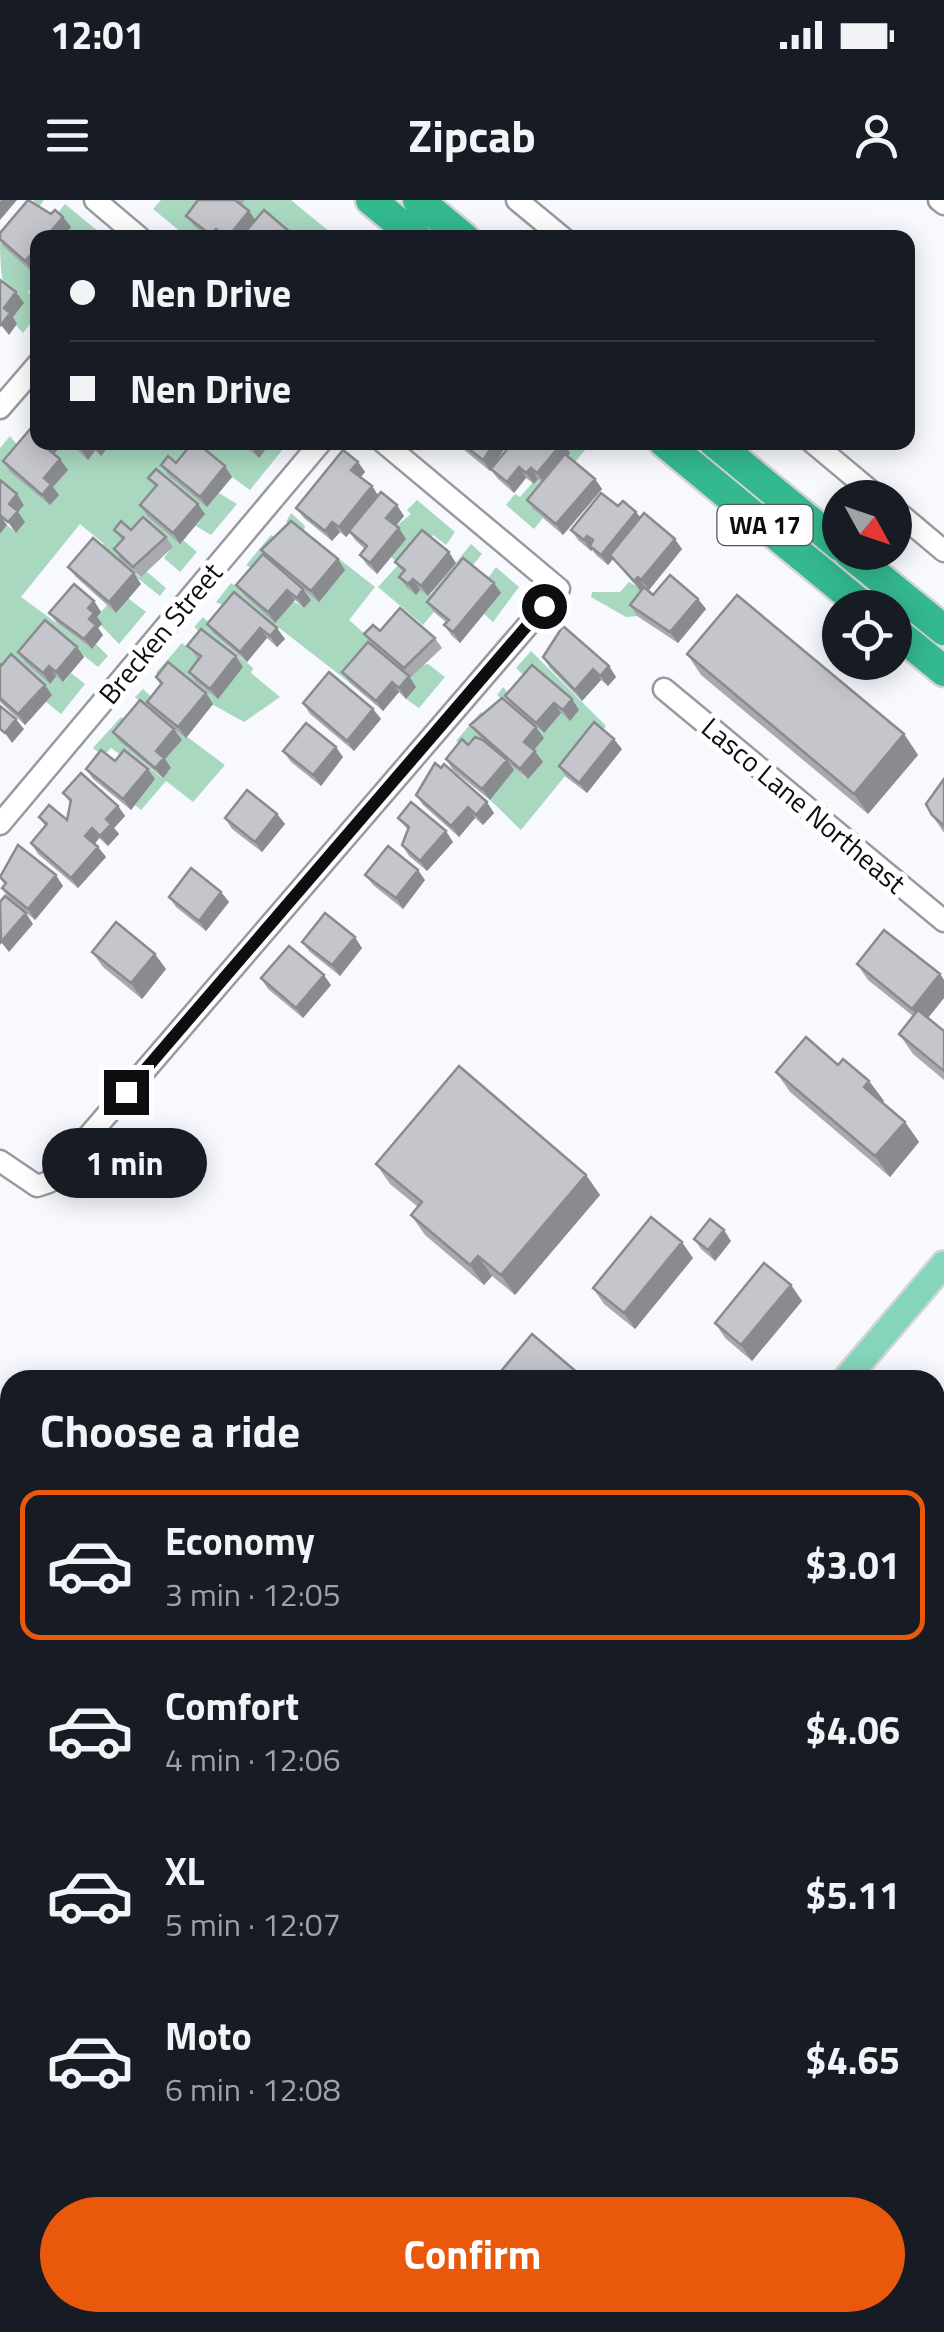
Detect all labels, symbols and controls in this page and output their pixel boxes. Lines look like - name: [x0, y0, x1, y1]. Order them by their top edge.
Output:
- text: 12:01: [50, 6, 145, 64]
- text: Zipcab: [408, 101, 536, 169]
- icon: menu: [40, 108, 95, 163]
- icon: person: [849, 108, 904, 163]
- text: Nen Drive: [130, 264, 291, 322]
- text: Nen Drive: [130, 360, 291, 418]
- north arrow: [822, 480, 912, 570]
- map controls: [822, 480, 912, 680]
- road number: WA 17: [718, 505, 812, 545]
- street label: Brecken Street: [88, 553, 232, 713]
- route start: [522, 584, 567, 629]
- button: locate: [822, 590, 912, 680]
- street label: Lasco Lane Northeast: [692, 706, 916, 904]
- route end: [104, 1070, 149, 1115]
- callout: 1 min: [44, 1127, 208, 1197]
- text: 1 min: [86, 1139, 163, 1187]
- text: Choose a ride: [40, 1396, 300, 1464]
- text: Economy: [165, 1512, 315, 1570]
- icon: car: [45, 1520, 135, 1610]
- text: $3.01: [805, 1536, 900, 1594]
- text: 3 min · 12:05: [165, 1570, 341, 1618]
- text: Comfort: [165, 1677, 299, 1735]
- icon: car: [45, 1685, 135, 1775]
- text: $4.06: [805, 1701, 900, 1759]
- text: 4 min · 12:06: [165, 1735, 341, 1783]
- text: XL: [165, 1842, 205, 1900]
- icon: car: [45, 1850, 135, 1940]
- text: $5.11: [805, 1866, 900, 1924]
- text: 5 min · 12:07: [165, 1900, 341, 1948]
- text: Moto: [165, 2007, 252, 2065]
- icon: car: [45, 2015, 135, 2105]
- text: $4.65: [805, 2031, 900, 2089]
- text: 6 min · 12:08: [165, 2065, 341, 2113]
- button: Confirm: [40, 2197, 905, 2312]

